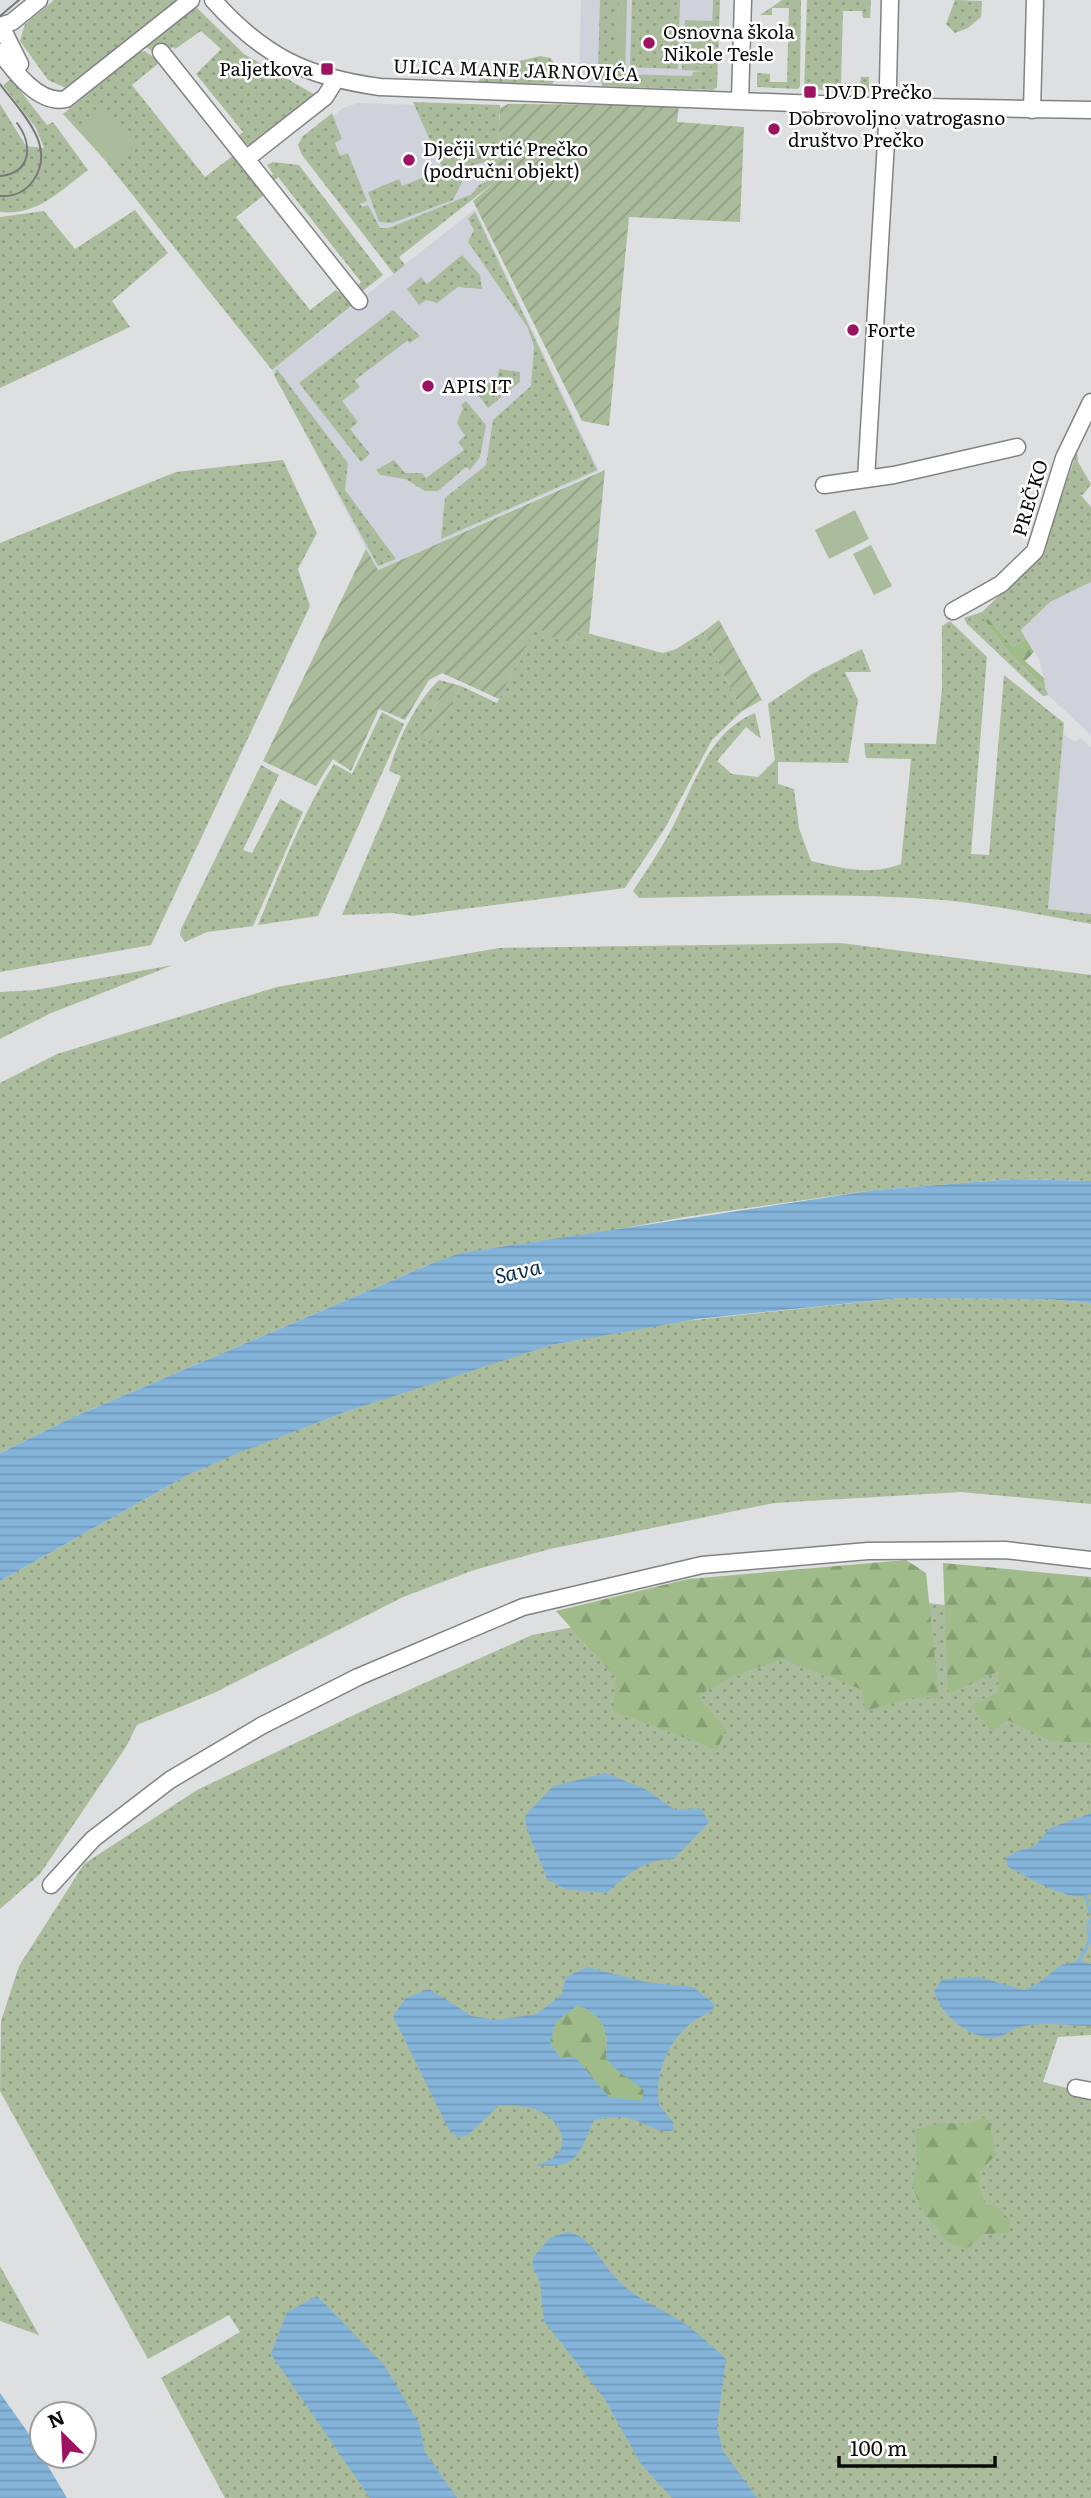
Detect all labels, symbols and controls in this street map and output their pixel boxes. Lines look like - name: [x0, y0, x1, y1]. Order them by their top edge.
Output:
- place label: Osnovna škola Nikole Tesle: [663, 17, 795, 67]
- marker: Osnovna škola Nikole Tesle: [641, 35, 657, 51]
- street label: ULICA MANE JARNOVIĆA: [393, 51, 639, 87]
- place label: Paljetkova: [219, 54, 314, 82]
- marker: Paljetkova: [319, 61, 335, 77]
- place label: DVD Prečko: [824, 77, 932, 105]
- marker: DVD Prečko: [802, 84, 818, 100]
- place label: Dobrovoljno vatrogasno društvo Prečko: [788, 103, 1005, 153]
- marker: Dobrovoljno vatrogasno društvo Prečko: [766, 121, 782, 137]
- place label: Dječji vrtić Prečko (područni objekt): [423, 134, 588, 184]
- marker: Dječji vrtić Prečko (područni objekt): [401, 152, 417, 168]
- place label: Forte: [867, 315, 915, 343]
- marker: Forte: [845, 322, 861, 338]
- place label: APIS IT: [442, 371, 512, 399]
- marker: APIS IT: [420, 378, 436, 394]
- street label: PREČKO: [1004, 456, 1054, 539]
- water label: Sava: [491, 1249, 544, 1290]
- north arrow: [28, 2400, 98, 2470]
- text: N: [43, 2403, 69, 2435]
- scale bar: [839, 2424, 995, 2468]
- text: 100 m: [850, 2431, 907, 2462]

